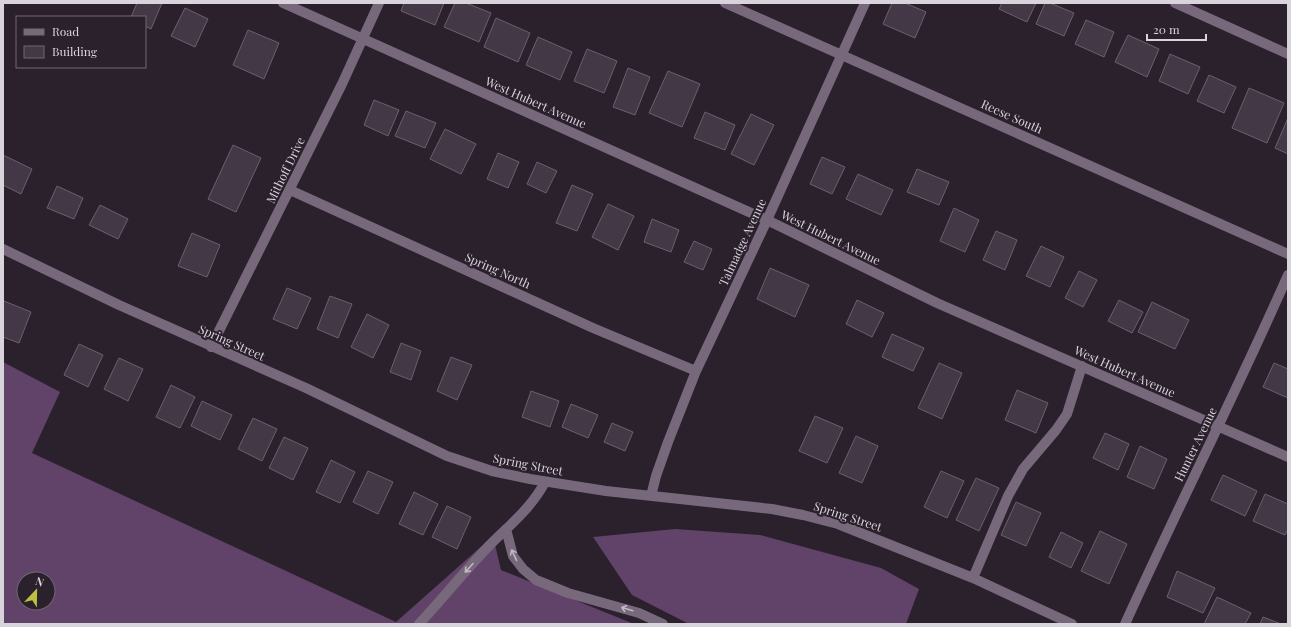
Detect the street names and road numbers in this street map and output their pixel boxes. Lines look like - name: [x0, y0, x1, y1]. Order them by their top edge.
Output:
- street label: West Hubert Avenue: [482, 72, 589, 131]
- street label: Reese South: [979, 95, 1045, 137]
- street label: Mithoff Drive: [262, 134, 308, 206]
- street label: Talmadge Avenue: [715, 196, 769, 288]
- street label: West Hubert Avenue: [778, 206, 883, 268]
- street label: Spring North: [463, 248, 533, 292]
- street label: Spring Street: [196, 320, 268, 364]
- street label: West Hubert Avenue: [1071, 341, 1178, 400]
- street label: Hunter Avenue: [1170, 404, 1220, 484]
- street label: Spring Street: [492, 449, 565, 479]
- street label: Spring Street: [812, 497, 885, 535]

